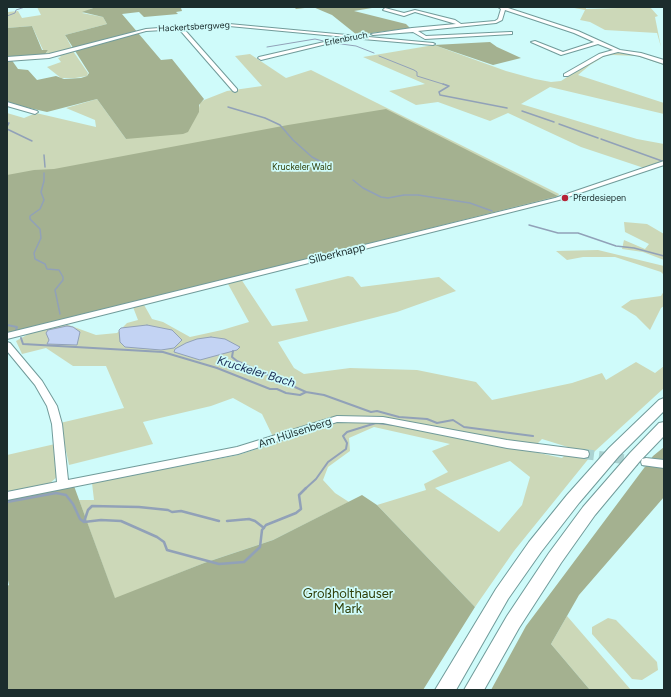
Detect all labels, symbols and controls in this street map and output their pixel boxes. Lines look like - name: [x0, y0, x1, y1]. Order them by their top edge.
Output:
- street label: Hackertsbergweg: [158, 20, 230, 34]
- street label: Erlenbruch: [324, 30, 368, 48]
- park label: Kruckeler Wald: [272, 162, 332, 172]
- marker: Pferdesiepen: [560, 193, 570, 203]
- place label: Pferdesiepen: [573, 193, 626, 203]
- street label: Silberknapp: [307, 241, 367, 267]
- water label: Kruckeler Bach: [215, 353, 297, 391]
- street label: Am Hülsenberg: [257, 415, 333, 451]
- park label: Großholthauser Mark: [303, 586, 393, 617]

